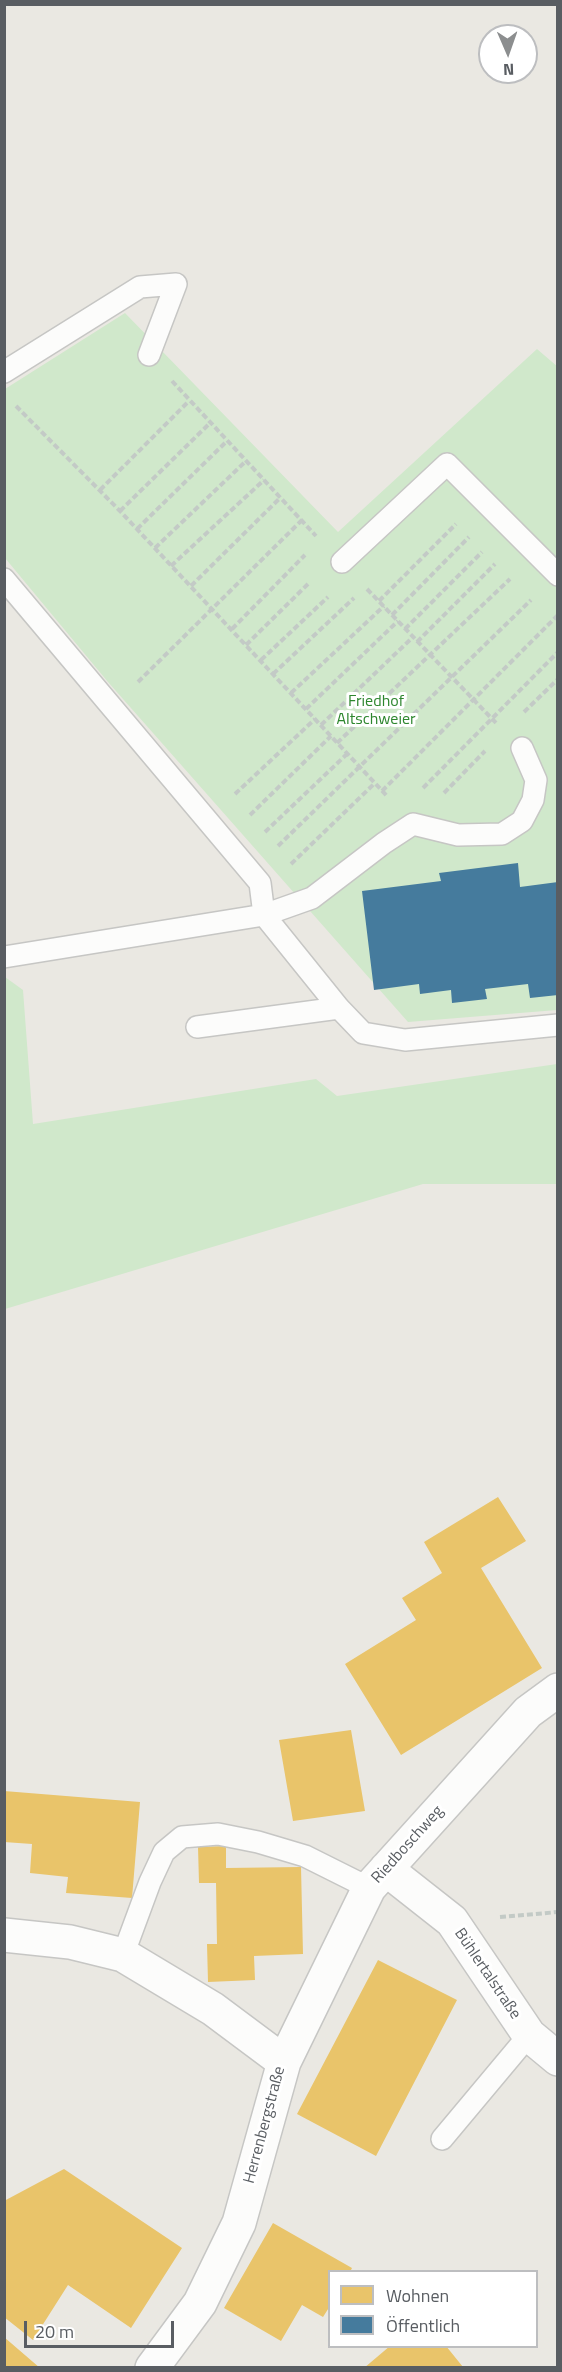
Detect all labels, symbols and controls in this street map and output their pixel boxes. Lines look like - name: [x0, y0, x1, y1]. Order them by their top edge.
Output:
- north arrow: [478, 24, 538, 84]
- text: N: [503, 58, 515, 82]
- park label: Friedhof Altschweier: [336, 692, 416, 730]
- street label: Riedboschweg: [368, 1802, 448, 1888]
- street label: Bühlertalstraße: [450, 1925, 524, 2023]
- street label: Herrenbergstraße: [240, 2064, 290, 2186]
- legend: [328, 2270, 538, 2348]
- text: Wohnen: [386, 2282, 449, 2309]
- scale bar: [27, 2309, 177, 2347]
- text: Öffentlich: [386, 2312, 460, 2339]
- text: 20 m: [35, 2318, 74, 2345]

